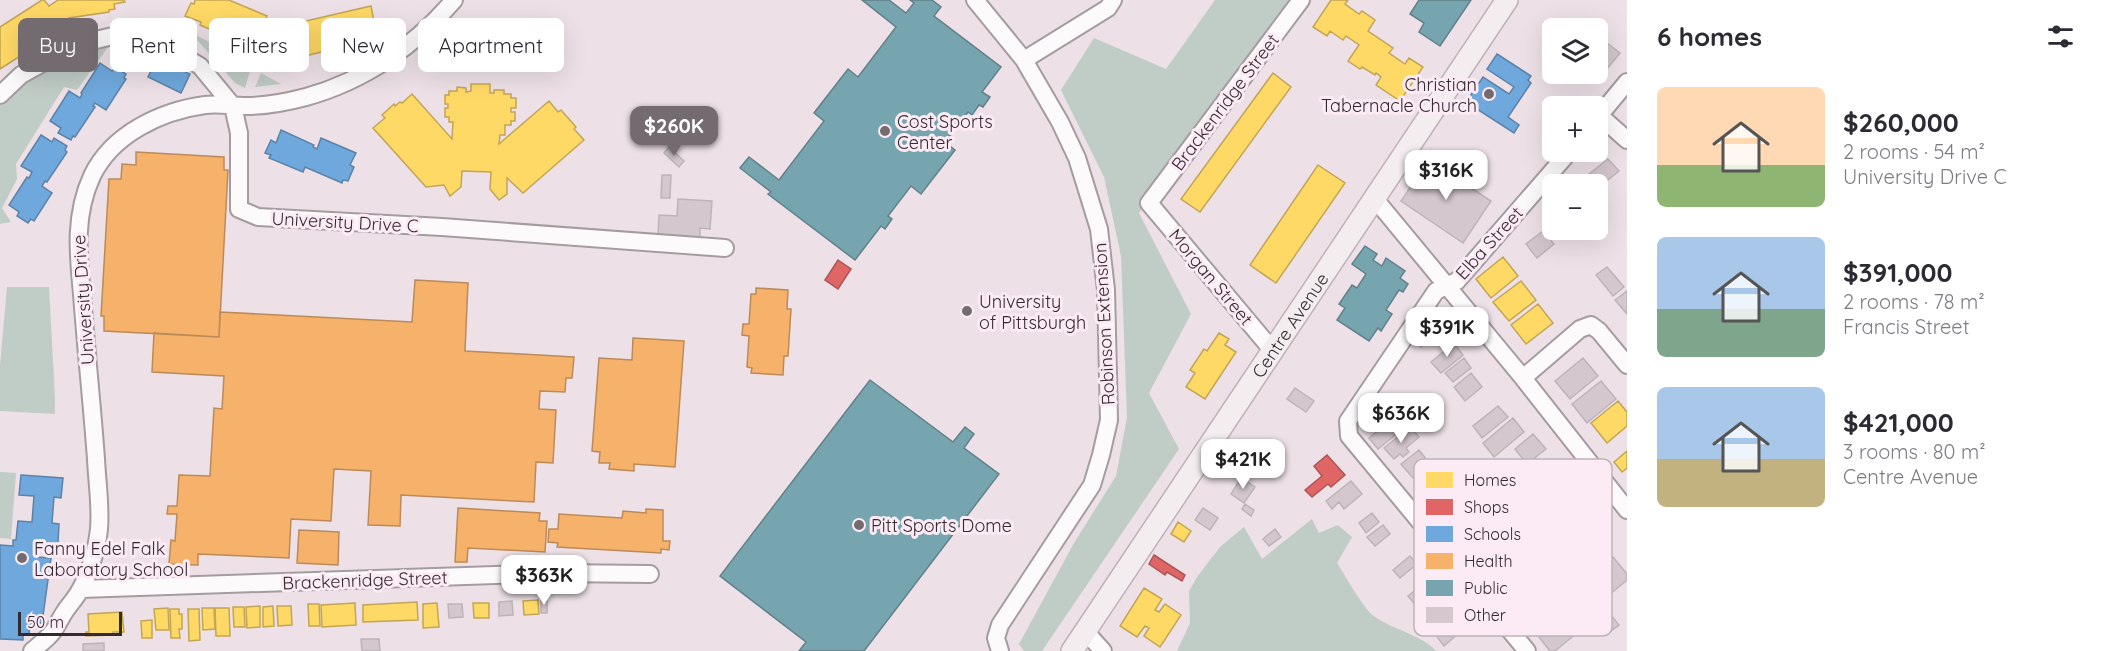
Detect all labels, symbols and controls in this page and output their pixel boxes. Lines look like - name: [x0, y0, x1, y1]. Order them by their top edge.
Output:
- chip: Buy: [18, 18, 98, 72]
- chip: Rent: [110, 18, 197, 72]
- chip: Filters: [209, 18, 309, 72]
- chip: New: [321, 18, 406, 72]
- chip: Apartment: [418, 18, 564, 72]
- map controls: [1542, 18, 1608, 240]
- button: layers: [1542, 18, 1608, 84]
- text: 6 homes: [1657, 20, 1762, 53]
- icon: filters: [2044, 20, 2077, 53]
- street label: Brackenridge Street: [1166, 29, 1284, 175]
- place label: Christian Tabernacle Church: [1321, 73, 1477, 117]
- marker: Christian Tabernacle Church: [1482, 87, 1496, 101]
- button: +: [1542, 96, 1608, 162]
- pin: $260K: [632, 106, 716, 157]
- text: $260,000: [1843, 106, 1959, 139]
- place label: Cost Sports Center: [897, 110, 993, 154]
- icon: home: [1705, 111, 1777, 183]
- text: $260K: [644, 113, 704, 138]
- marker: Cost Sports Center: [878, 124, 892, 138]
- text: 2 rooms · 54 m²: [1843, 139, 1985, 164]
- pin: $316K: [1404, 150, 1488, 201]
- text: $316K: [1419, 157, 1473, 182]
- text: University Drive C: [1843, 164, 2007, 189]
- button: −: [1542, 174, 1608, 240]
- street label: Elba Street: [1450, 202, 1528, 284]
- street label: University Drive C: [271, 207, 419, 237]
- street label: Morgan Street: [1164, 224, 1258, 330]
- street label: University Drive: [67, 234, 99, 366]
- street label: Robinson Extension: [1088, 242, 1120, 406]
- text: $391,000: [1843, 256, 1952, 289]
- icon: home: [1705, 261, 1777, 333]
- street label: Centre Avenue: [1246, 268, 1333, 382]
- text: 2 rooms · 78 m²: [1843, 289, 1985, 314]
- place label: University of Pittsburgh: [979, 290, 1086, 334]
- marker: University of Pittsburgh: [960, 304, 974, 318]
- pin: $391K: [1405, 307, 1489, 358]
- text: $391K: [1420, 314, 1474, 339]
- text: Francis Street: [1843, 314, 1969, 339]
- pin: $636K: [1359, 393, 1443, 444]
- text: $636K: [1372, 400, 1430, 425]
- text: $421,000: [1843, 406, 1954, 439]
- icon: home: [1705, 411, 1777, 483]
- pin: $421K: [1201, 439, 1285, 490]
- text: 3 rooms · 80 m²: [1843, 439, 1986, 464]
- text: $421K: [1215, 446, 1271, 471]
- legend: [1414, 459, 1612, 636]
- text: Centre Avenue: [1843, 464, 1978, 489]
- text: Homes: [1464, 470, 1516, 490]
- text: Shops: [1464, 497, 1509, 517]
- place label: Pitt Sports Dome: [871, 514, 1012, 537]
- marker: Pitt Sports Dome: [852, 518, 866, 532]
- text: Schools: [1464, 524, 1521, 544]
- place label: Fanny Edel Falk Laboratory School: [34, 537, 188, 581]
- marker: Fanny Edel Falk Laboratory School: [15, 551, 29, 565]
- text: Health: [1464, 551, 1512, 571]
- pin: $363K: [502, 555, 586, 606]
- text: $363K: [515, 562, 573, 587]
- street label: Brackenridge Street: [282, 566, 448, 594]
- text: Public: [1464, 578, 1508, 598]
- text: Other: [1464, 605, 1506, 625]
- scale bar: [18, 609, 122, 636]
- text: 50 m: [27, 612, 64, 632]

